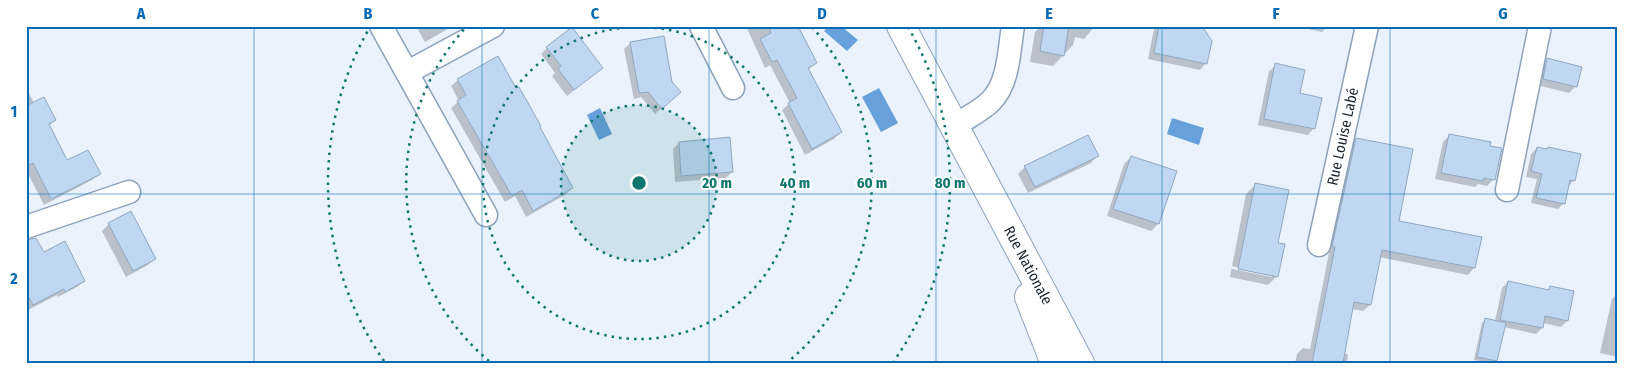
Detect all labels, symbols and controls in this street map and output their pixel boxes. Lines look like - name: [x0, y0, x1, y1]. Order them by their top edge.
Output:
- text: A: [136, 4, 146, 23]
- text: B: [364, 4, 373, 23]
- text: C: [591, 4, 600, 23]
- text: D: [817, 4, 827, 23]
- text: E: [1045, 4, 1053, 23]
- text: F: [1272, 4, 1280, 23]
- text: G: [1498, 4, 1508, 23]
- street label: Rue Louise Labé: [1323, 86, 1362, 187]
- text: 1: [11, 102, 17, 121]
- centre of rings: [630, 174, 648, 192]
- text: 20 m: [701, 174, 732, 192]
- text: 40 m: [780, 174, 810, 192]
- text: 60 m: [857, 174, 887, 192]
- text: 80 m: [935, 174, 965, 192]
- street label: Rue Nationale: [1000, 223, 1056, 308]
- text: 2: [9, 269, 18, 288]

